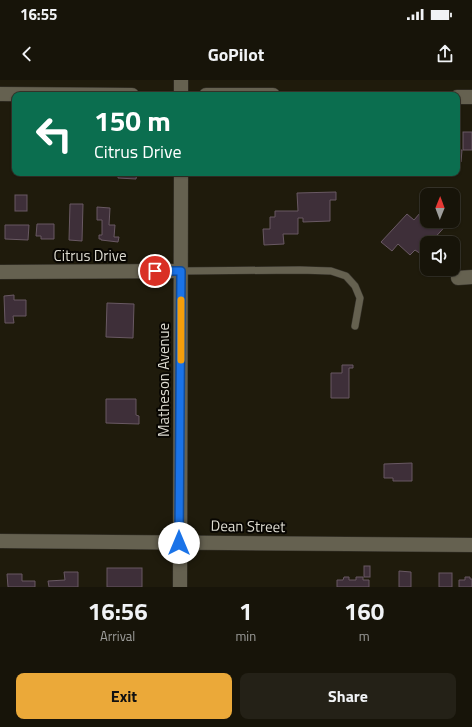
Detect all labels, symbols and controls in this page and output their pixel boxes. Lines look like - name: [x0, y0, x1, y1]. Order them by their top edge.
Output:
- text: 16:55: [20, 3, 57, 26]
- text: GoPilot: [208, 41, 264, 68]
- icon: back: [16, 43, 38, 65]
- icon: share: [434, 43, 456, 65]
- text: 150 m: [94, 99, 171, 142]
- icon: left: [28, 108, 80, 160]
- text: Citrus Drive: [94, 138, 182, 165]
- north arrow: [420, 188, 460, 228]
- map controls: [420, 188, 460, 276]
- button: sound: [420, 236, 460, 276]
- street label: Citrus Drive: [54, 244, 126, 267]
- pin: [138, 254, 172, 288]
- icon: arrive: [144, 260, 166, 282]
- street label: Matheson Avenue: [152, 323, 175, 437]
- street label: Dean Street: [210, 514, 286, 538]
- position arrow: [158, 522, 200, 564]
- text: 16:56: [88, 593, 148, 629]
- text: 1: [239, 593, 253, 629]
- text: 160: [344, 593, 384, 629]
- text: Arrival: [100, 626, 135, 646]
- text: min: [235, 626, 256, 646]
- text: m: [359, 626, 370, 646]
- button: Exit: [16, 673, 232, 719]
- button: Share: [240, 673, 456, 719]

